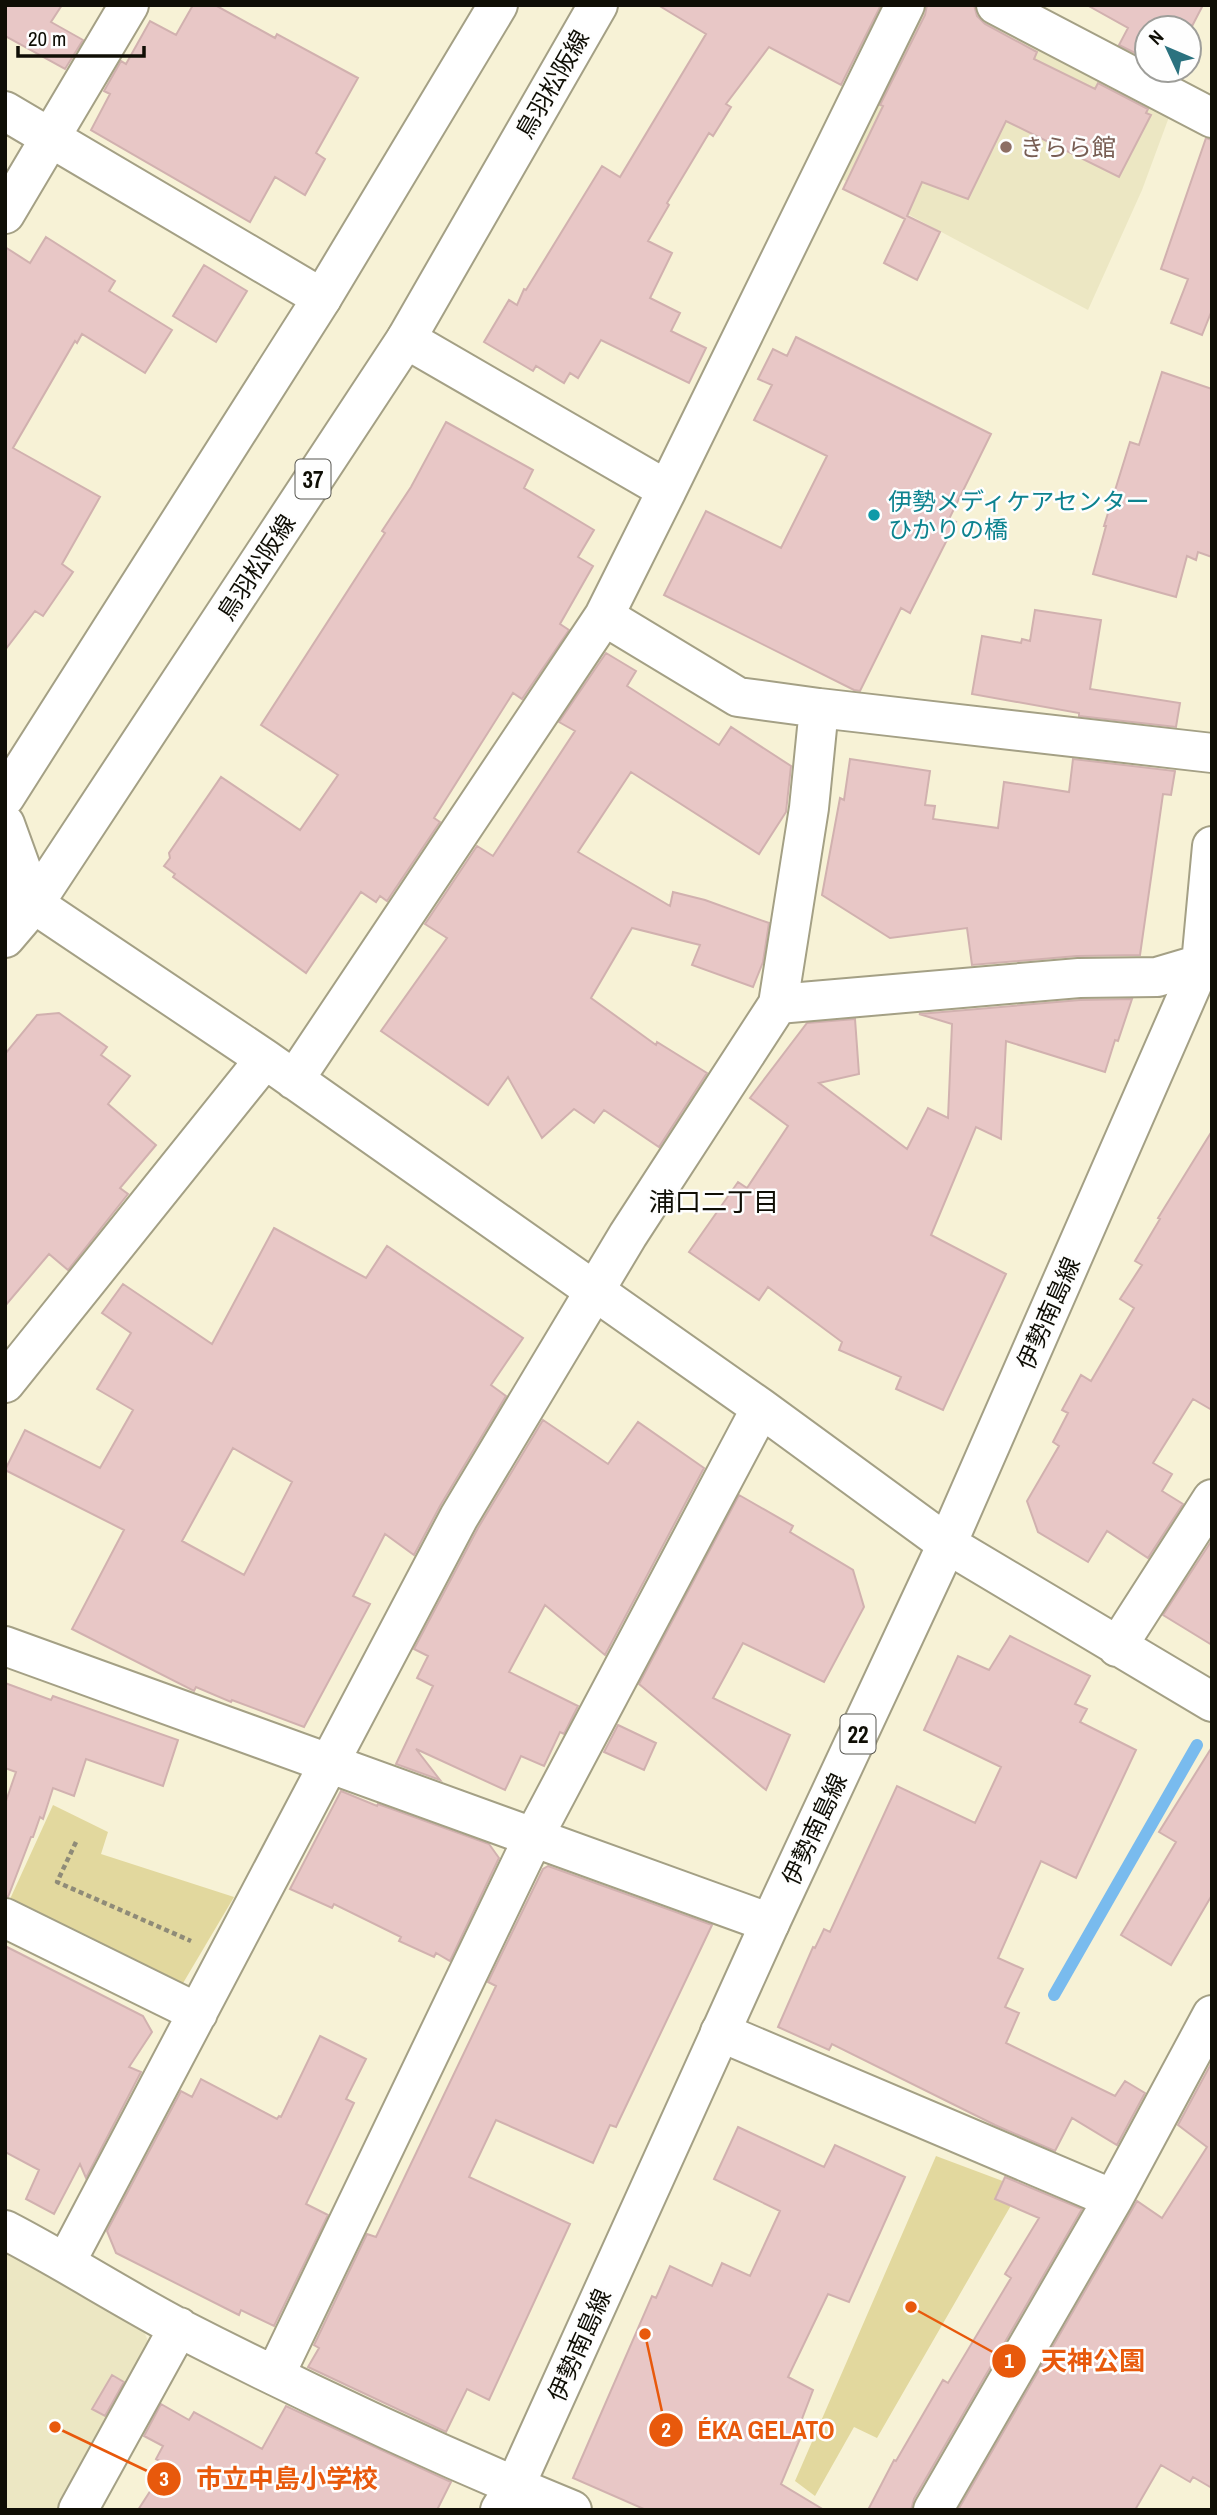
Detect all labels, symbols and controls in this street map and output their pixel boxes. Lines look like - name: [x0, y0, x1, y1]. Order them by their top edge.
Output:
- scale bar: [18, 14, 144, 58]
- north arrow: [1133, 14, 1203, 84]
- text: 20 m: [28, 24, 66, 53]
- street label: 鳥羽松阪線: [508, 24, 596, 144]
- text: N: [1143, 24, 1169, 50]
- place label: きらら館: [1020, 131, 1116, 163]
- marker: きらら館: [998, 139, 1014, 155]
- road number: 37: [296, 460, 330, 499]
- place label: 伊勢メディケアセンター ひかりの橋: [888, 485, 1150, 545]
- marker: 伊勢メディケアセンター ひかりの橋: [866, 507, 882, 523]
- street label: 鳥羽松阪線: [210, 508, 302, 626]
- district label: 浦口二丁目: [649, 1184, 779, 1219]
- street label: 伊勢南島線: [1009, 1252, 1087, 1374]
- road number: 22: [840, 1714, 876, 1754]
- street label: 伊勢南島線: [774, 1768, 854, 1890]
- street label: 伊勢南島線: [540, 2284, 618, 2406]
- callout: 天神公園: [992, 2338, 1159, 2385]
- text: 天神公園: [1041, 2343, 1145, 2378]
- text: 1: [1004, 2346, 1014, 2375]
- callout: ÉKA GELATO: [648, 2406, 849, 2453]
- text: ÉKA GELATO: [697, 2412, 835, 2447]
- text: 2: [661, 2415, 671, 2444]
- callout: 市立中島小学校: [147, 2455, 392, 2502]
- text: 市立中島小学校: [196, 2461, 378, 2496]
- text: 3: [159, 2464, 169, 2493]

